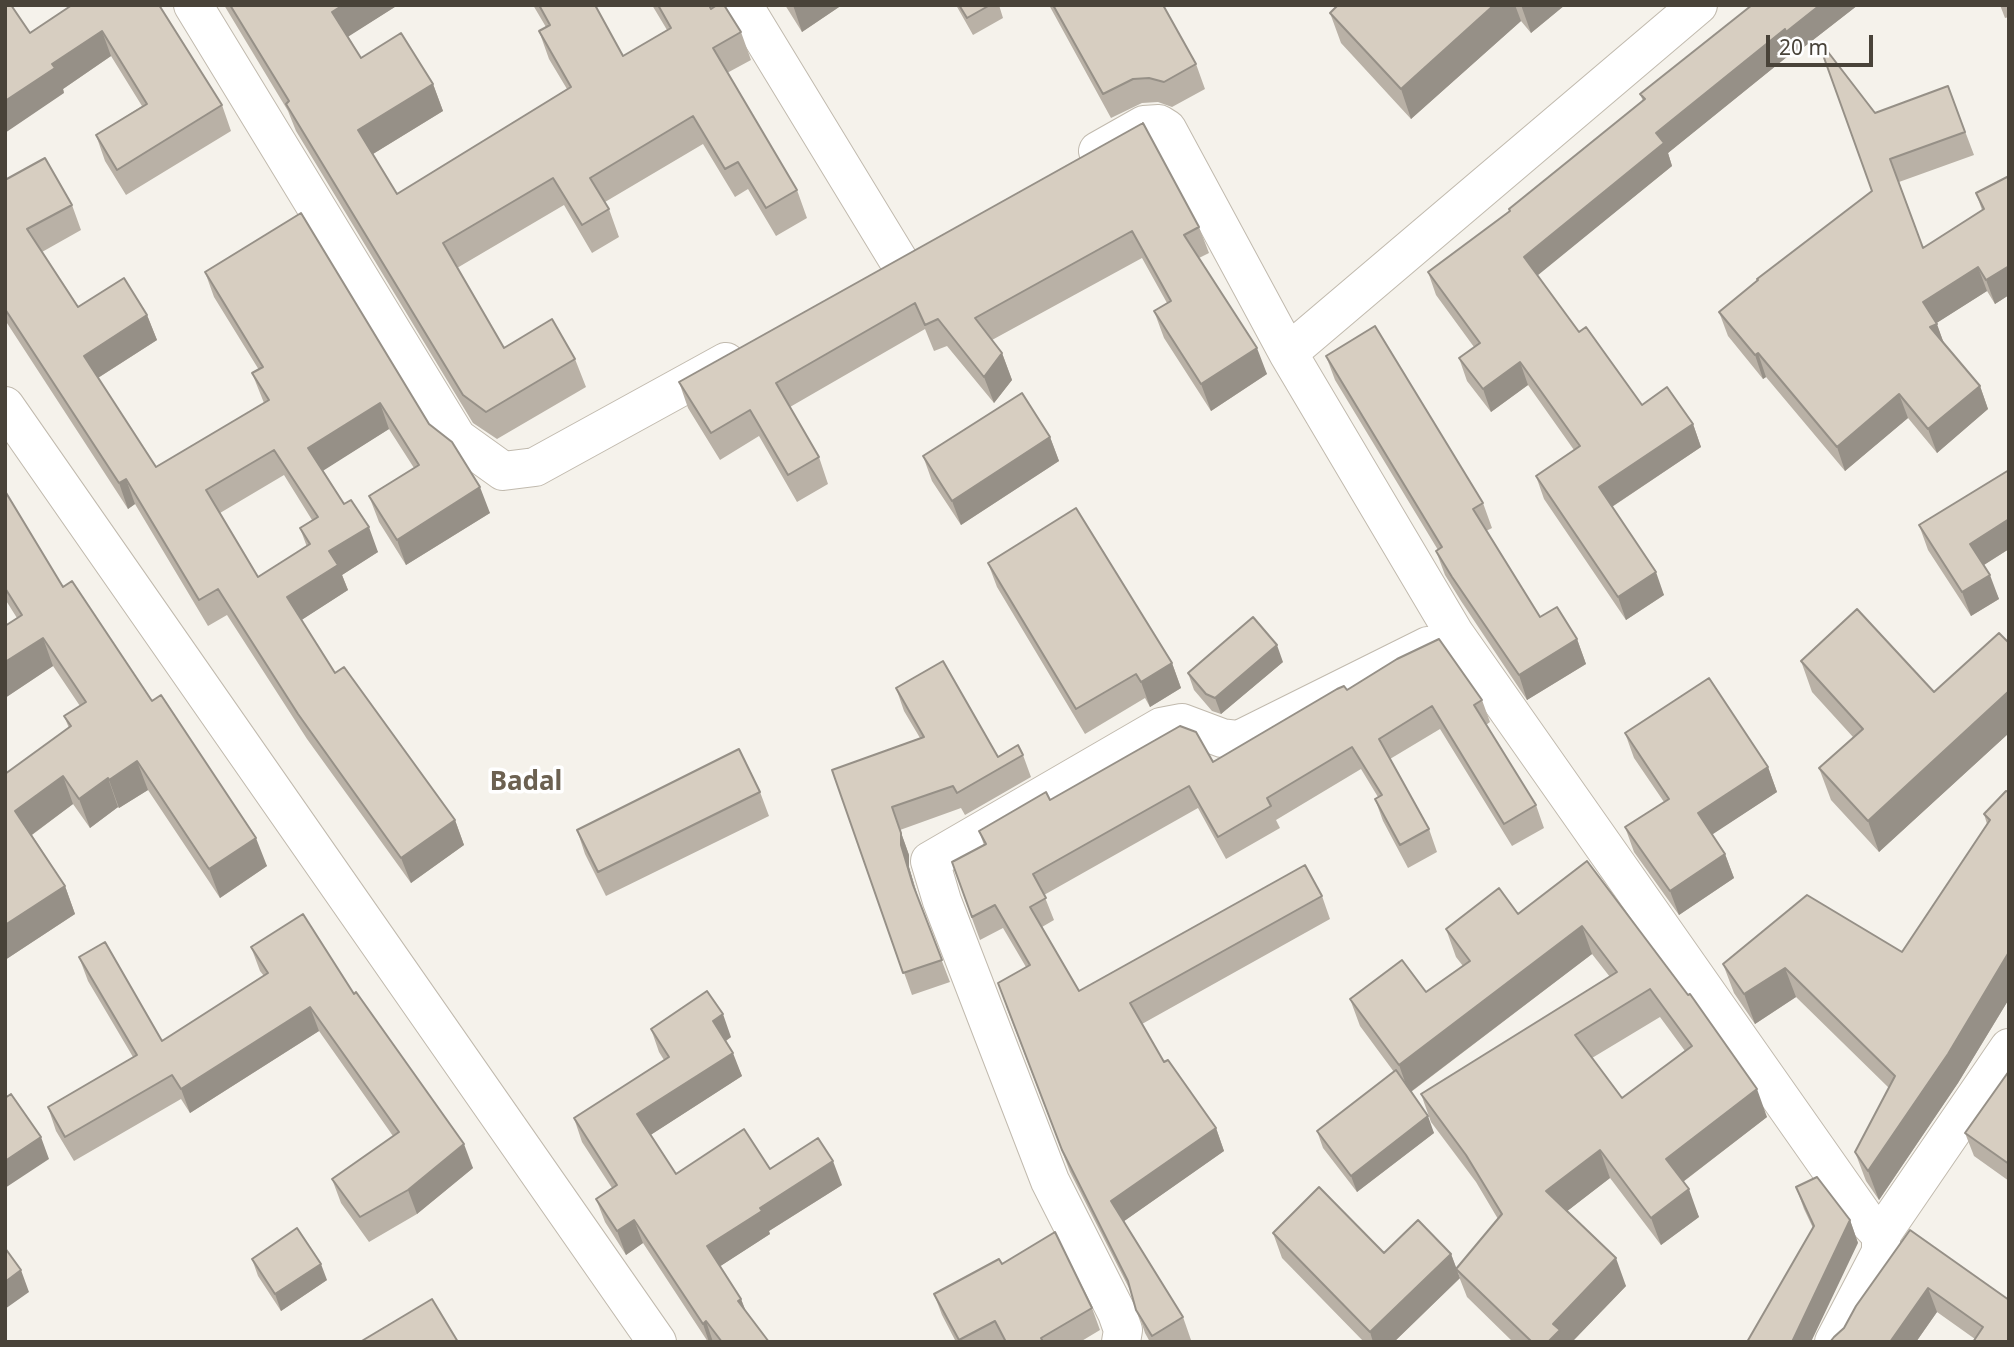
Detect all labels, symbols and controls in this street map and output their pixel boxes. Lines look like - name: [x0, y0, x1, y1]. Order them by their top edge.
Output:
- scale bar: [1769, 21, 1876, 65]
- text: 20 m: [1779, 33, 1828, 61]
- district label: Badal: [490, 767, 562, 799]

